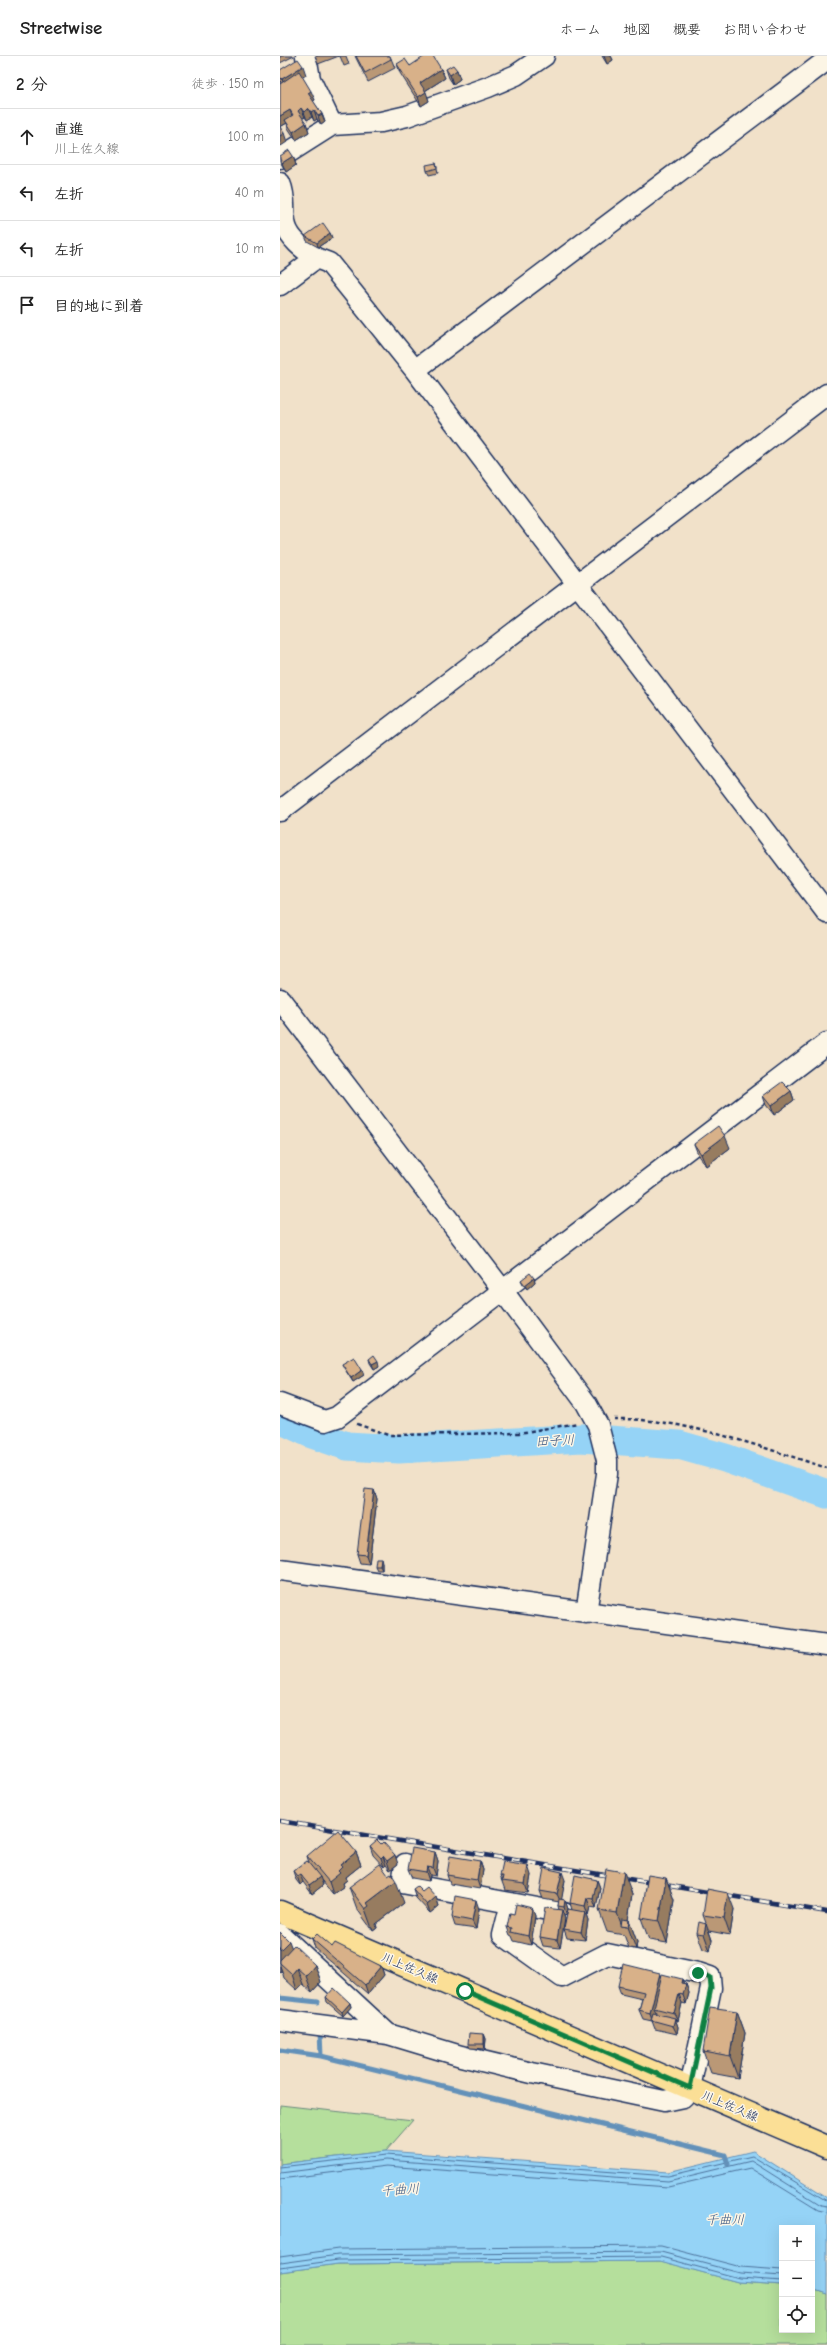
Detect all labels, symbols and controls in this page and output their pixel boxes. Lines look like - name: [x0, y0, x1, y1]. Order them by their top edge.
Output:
- text: Streetwise: [20, 17, 102, 39]
- text: ホーム: [560, 21, 601, 38]
- text: 地図: [623, 21, 651, 38]
- text: 概要: [673, 21, 701, 38]
- text: お問い合わせ: [723, 21, 807, 38]
- text: 2 分: [16, 75, 48, 94]
- text: 徒歩 · 150 m: [192, 76, 264, 91]
- text: 直進: [54, 120, 84, 138]
- icon: ahead: [16, 126, 38, 148]
- text: 100 m: [228, 129, 264, 144]
- text: 川上佐久線: [54, 141, 119, 156]
- icon: left: [16, 182, 38, 204]
- text: 左折: [54, 185, 84, 203]
- text: 40 m: [235, 185, 264, 200]
- icon: left: [16, 238, 38, 260]
- text: 左折: [54, 241, 84, 259]
- text: 10 m: [236, 241, 264, 256]
- icon: arrive: [16, 294, 38, 316]
- text: 目的地に到着: [54, 297, 144, 315]
- water label: 田子川: [535, 1432, 575, 1449]
- street label: 川上佐久線: [380, 1950, 440, 1986]
- route end: [689, 1964, 707, 1982]
- route start: [456, 1982, 474, 2000]
- street label: 川上佐久線: [700, 2088, 760, 2124]
- water label: 千曲川: [380, 2181, 420, 2198]
- water label: 千曲川: [705, 2212, 745, 2227]
- map controls: [779, 2225, 815, 2333]
- button: +: [779, 2225, 815, 2261]
- button: −: [779, 2261, 815, 2297]
- button: locate: [779, 2297, 815, 2333]

